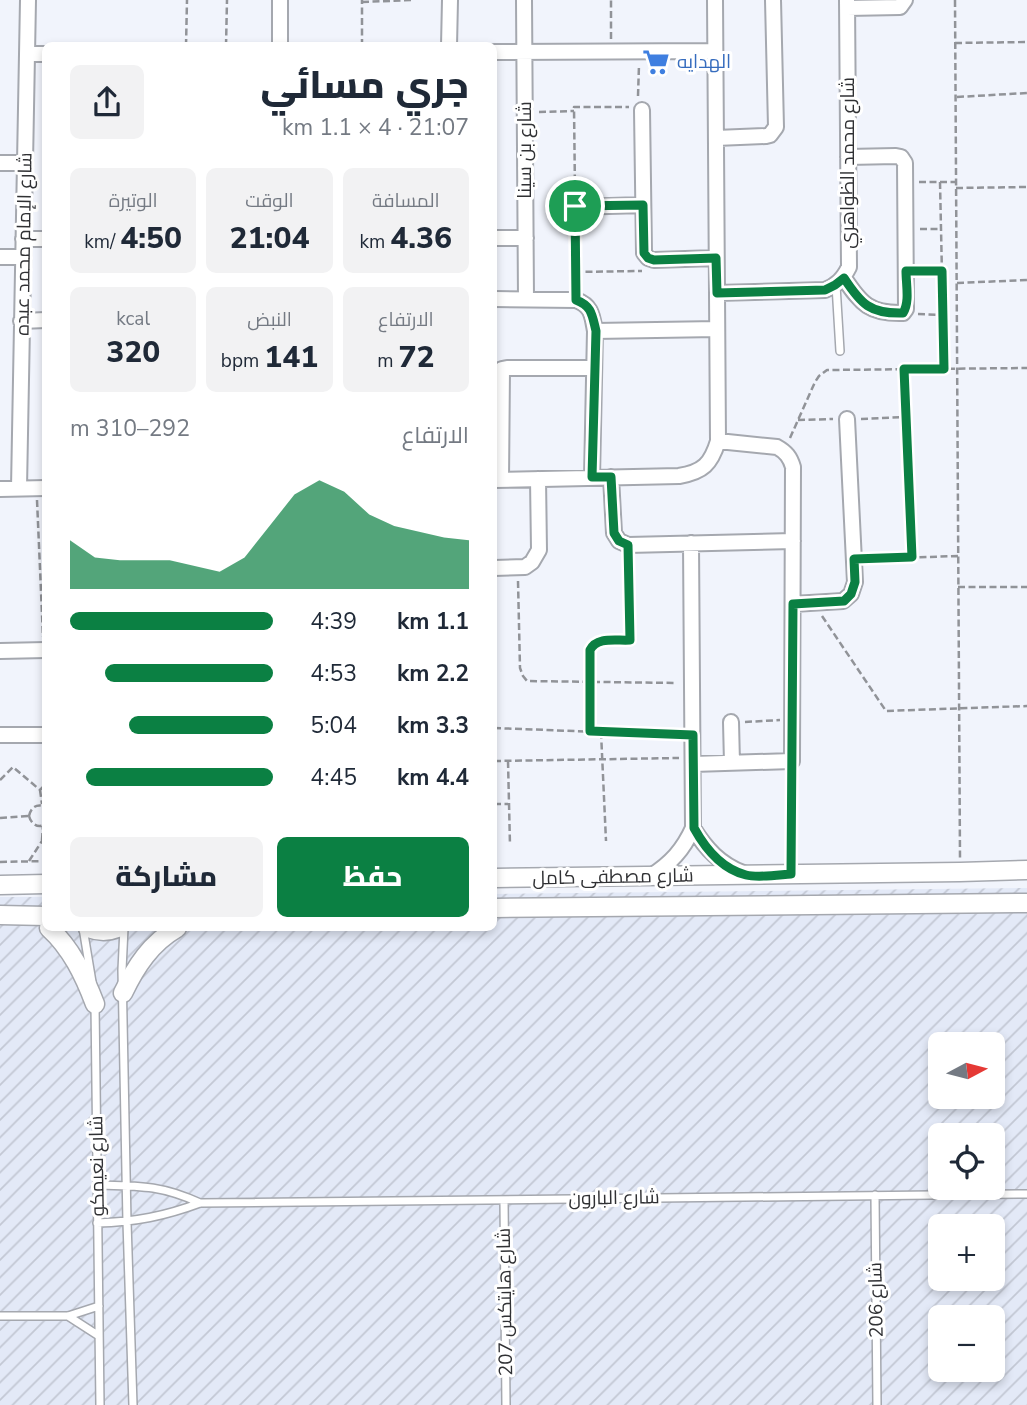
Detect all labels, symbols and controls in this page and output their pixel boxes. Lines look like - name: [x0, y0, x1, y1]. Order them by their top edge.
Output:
- supermarket icon: الهدايه: [641, 47, 671, 77]
- place label: الهدايه: [677, 49, 731, 75]
- text: جري مسائي: [261, 60, 469, 111]
- button: share: [70, 65, 144, 139]
- street label: شارع محمد الظواهري: [835, 77, 862, 249]
- street label: شارع بن سينا: [512, 101, 538, 199]
- text: 21:07 · 4 × 1.1 km: [282, 112, 469, 143]
- street label: شارع الإمام محمد عبده: [9, 152, 39, 336]
- pin: [545, 176, 605, 236]
- icon: arrive: [556, 187, 594, 225]
- text: الوتيرة: [109, 188, 158, 214]
- text: الوقت: [245, 188, 294, 214]
- text: المسافة: [372, 188, 440, 214]
- text: 4:50: [120, 218, 182, 259]
- text: 21:04: [230, 218, 309, 259]
- text: 4.36: [390, 218, 452, 259]
- text: /km: [84, 229, 120, 255]
- text: km: [360, 229, 390, 255]
- text: kcal: [116, 306, 150, 332]
- text: النبض: [247, 307, 292, 333]
- text: الارتفاع: [378, 307, 434, 333]
- text: 320: [106, 332, 160, 373]
- text: 141: [264, 337, 318, 378]
- text: 72: [398, 337, 434, 378]
- text: bpm: [221, 348, 264, 374]
- text: m: [377, 348, 398, 374]
- text: 292–310 m: [70, 413, 190, 444]
- text: الارتفاع: [402, 420, 469, 451]
- text: 4:39: [310, 606, 357, 637]
- text: 1.1 km: [397, 606, 469, 637]
- text: 4:53: [310, 658, 357, 689]
- text: 2.2 km: [397, 658, 469, 689]
- text: 5:04: [310, 710, 357, 741]
- text: 3.3 km: [397, 710, 469, 741]
- text: 4:45: [310, 762, 357, 793]
- text: 4.4 km: [397, 762, 469, 793]
- button: مشاركة: [70, 837, 263, 917]
- button: حفظ: [277, 837, 469, 917]
- street label: شارع مصطفى كامل: [532, 863, 694, 891]
- north arrow: [928, 1032, 1004, 1110]
- map controls: [928, 1032, 1005, 1382]
- street label: شارع نعيمكو: [83, 1115, 111, 1217]
- button: locate: [928, 1123, 1005, 1200]
- street label: شارع البارون: [568, 1184, 660, 1212]
- button: +: [928, 1214, 1005, 1291]
- street label: شارع هايتكس 207: [491, 1228, 519, 1376]
- street label: شارع 206: [862, 1262, 890, 1338]
- button: −: [928, 1305, 1005, 1382]

